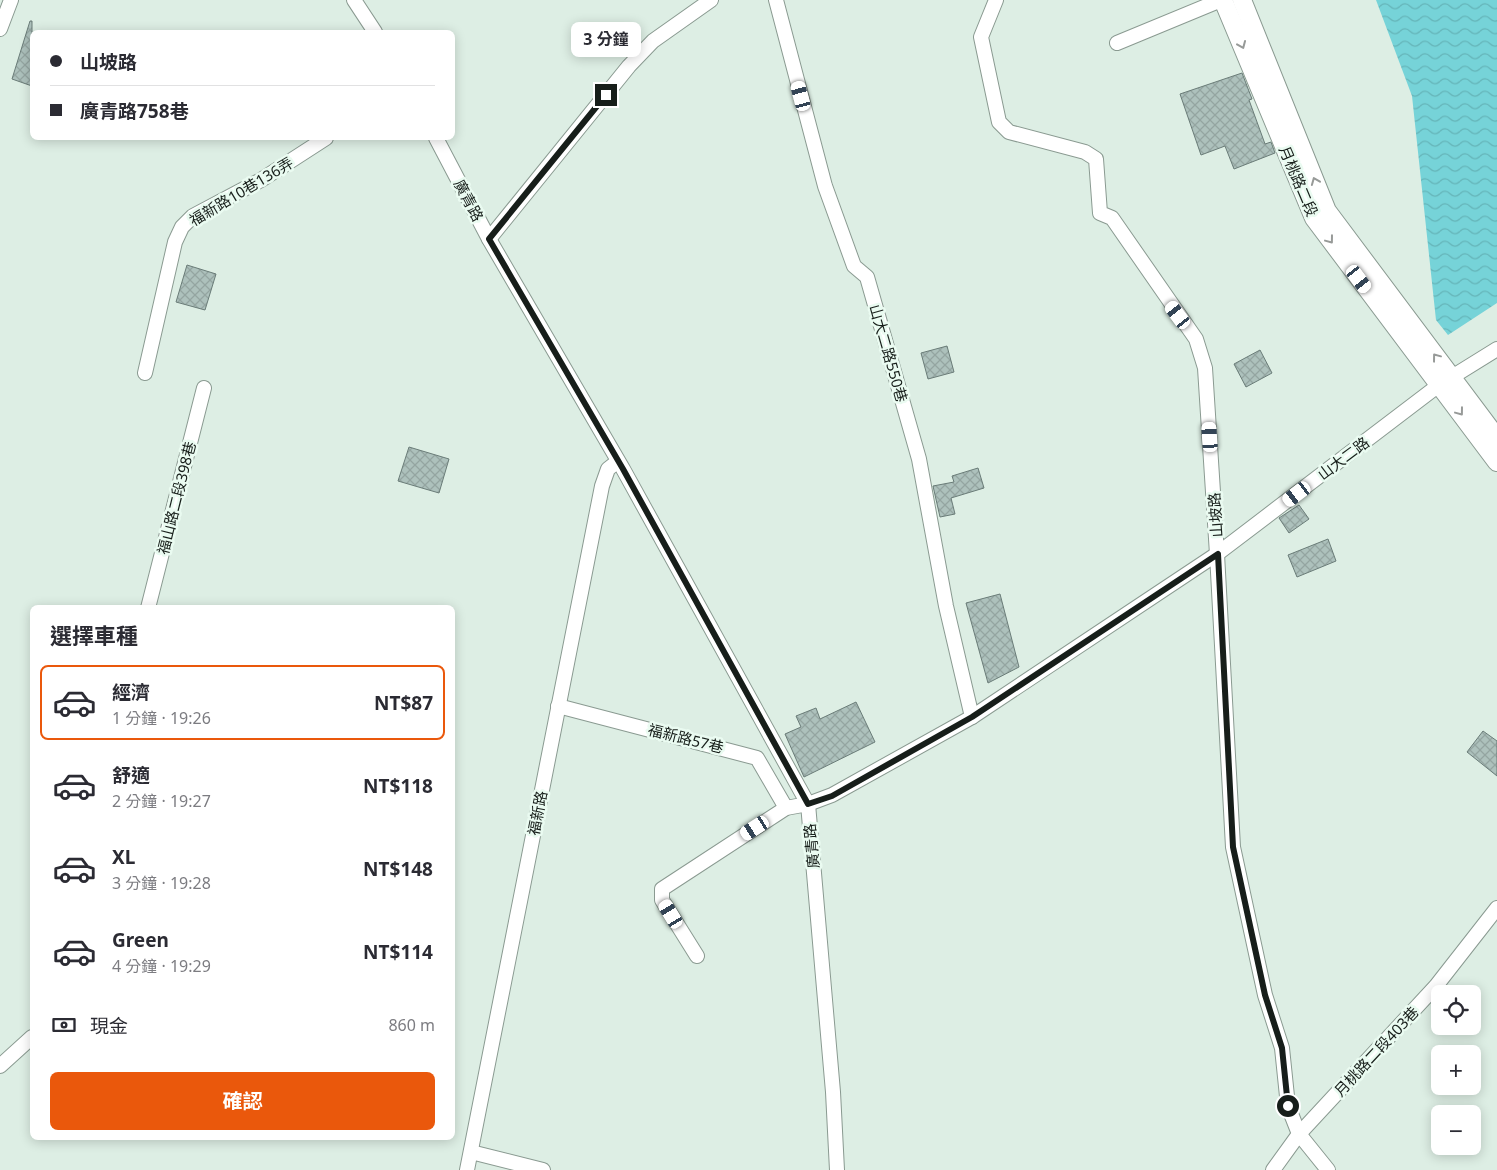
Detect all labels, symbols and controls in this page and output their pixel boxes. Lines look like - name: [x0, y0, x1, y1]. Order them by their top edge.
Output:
- callout: 3 分鐘: [571, 22, 641, 58]
- text: 3 分鐘: [583, 28, 629, 50]
- one-way arrow: [1235, 40, 1246, 49]
- text: 山坡路: [80, 49, 137, 75]
- car: [789, 80, 812, 112]
- route end: [595, 84, 617, 106]
- text: 廣青路758巷: [80, 98, 189, 124]
- street label: 月桃路二段: [1275, 143, 1323, 219]
- street label: 福新路10巷136弄: [185, 152, 297, 230]
- street label: 廣青路: [450, 175, 488, 225]
- one-way arrow: [1310, 177, 1320, 185]
- one-way arrow: [1325, 234, 1333, 243]
- car: [1343, 263, 1374, 295]
- car: [1162, 299, 1193, 331]
- street label: 山大二路550巷: [866, 302, 912, 404]
- one-way arrow: [1434, 354, 1442, 363]
- one-way arrow: [1454, 406, 1462, 415]
- car: [1201, 422, 1218, 452]
- street label: 山大二路: [1313, 432, 1373, 484]
- street label: 福山路二段398巷: [152, 439, 200, 557]
- car: [1280, 479, 1313, 509]
- street label: 山坡路: [1203, 492, 1227, 538]
- text: 選擇車種: [50, 620, 138, 650]
- text: 經濟: [112, 679, 150, 705]
- icon: car: [52, 680, 97, 725]
- text: NT$87: [374, 690, 433, 716]
- text: 1 分鐘 · 19:26: [112, 707, 211, 729]
- street label: 福新路57巷: [646, 719, 726, 757]
- text: 舒適: [112, 762, 150, 788]
- icon: car: [52, 763, 97, 808]
- text: NT$118: [363, 773, 433, 799]
- street label: 福新路: [523, 789, 551, 837]
- text: 2 分鐘 · 19:27: [112, 790, 211, 812]
- car: [738, 814, 771, 842]
- street label: 廣青路: [799, 823, 823, 869]
- text: XL: [112, 844, 135, 870]
- icon: car: [52, 846, 97, 891]
- text: NT$148: [363, 856, 433, 882]
- text: 3 分鐘 · 19:28: [112, 872, 211, 894]
- car: [656, 897, 685, 931]
- text: Green: [112, 927, 169, 953]
- icon: car: [52, 929, 97, 974]
- text: NT$114: [363, 939, 433, 965]
- text: 4 分鐘 · 19:29: [112, 955, 211, 977]
- map controls: [1431, 985, 1481, 1155]
- button: locate: [1431, 985, 1481, 1035]
- street label: 月桃路二段403巷: [1329, 1002, 1423, 1100]
- icon: cash: [50, 1011, 78, 1039]
- text: 現金: [90, 1013, 128, 1039]
- text: 860 m: [388, 1014, 435, 1036]
- button: +: [1431, 1045, 1481, 1095]
- button: 確認: [50, 1072, 435, 1130]
- route start: [1277, 1095, 1299, 1117]
- button: −: [1431, 1105, 1481, 1155]

